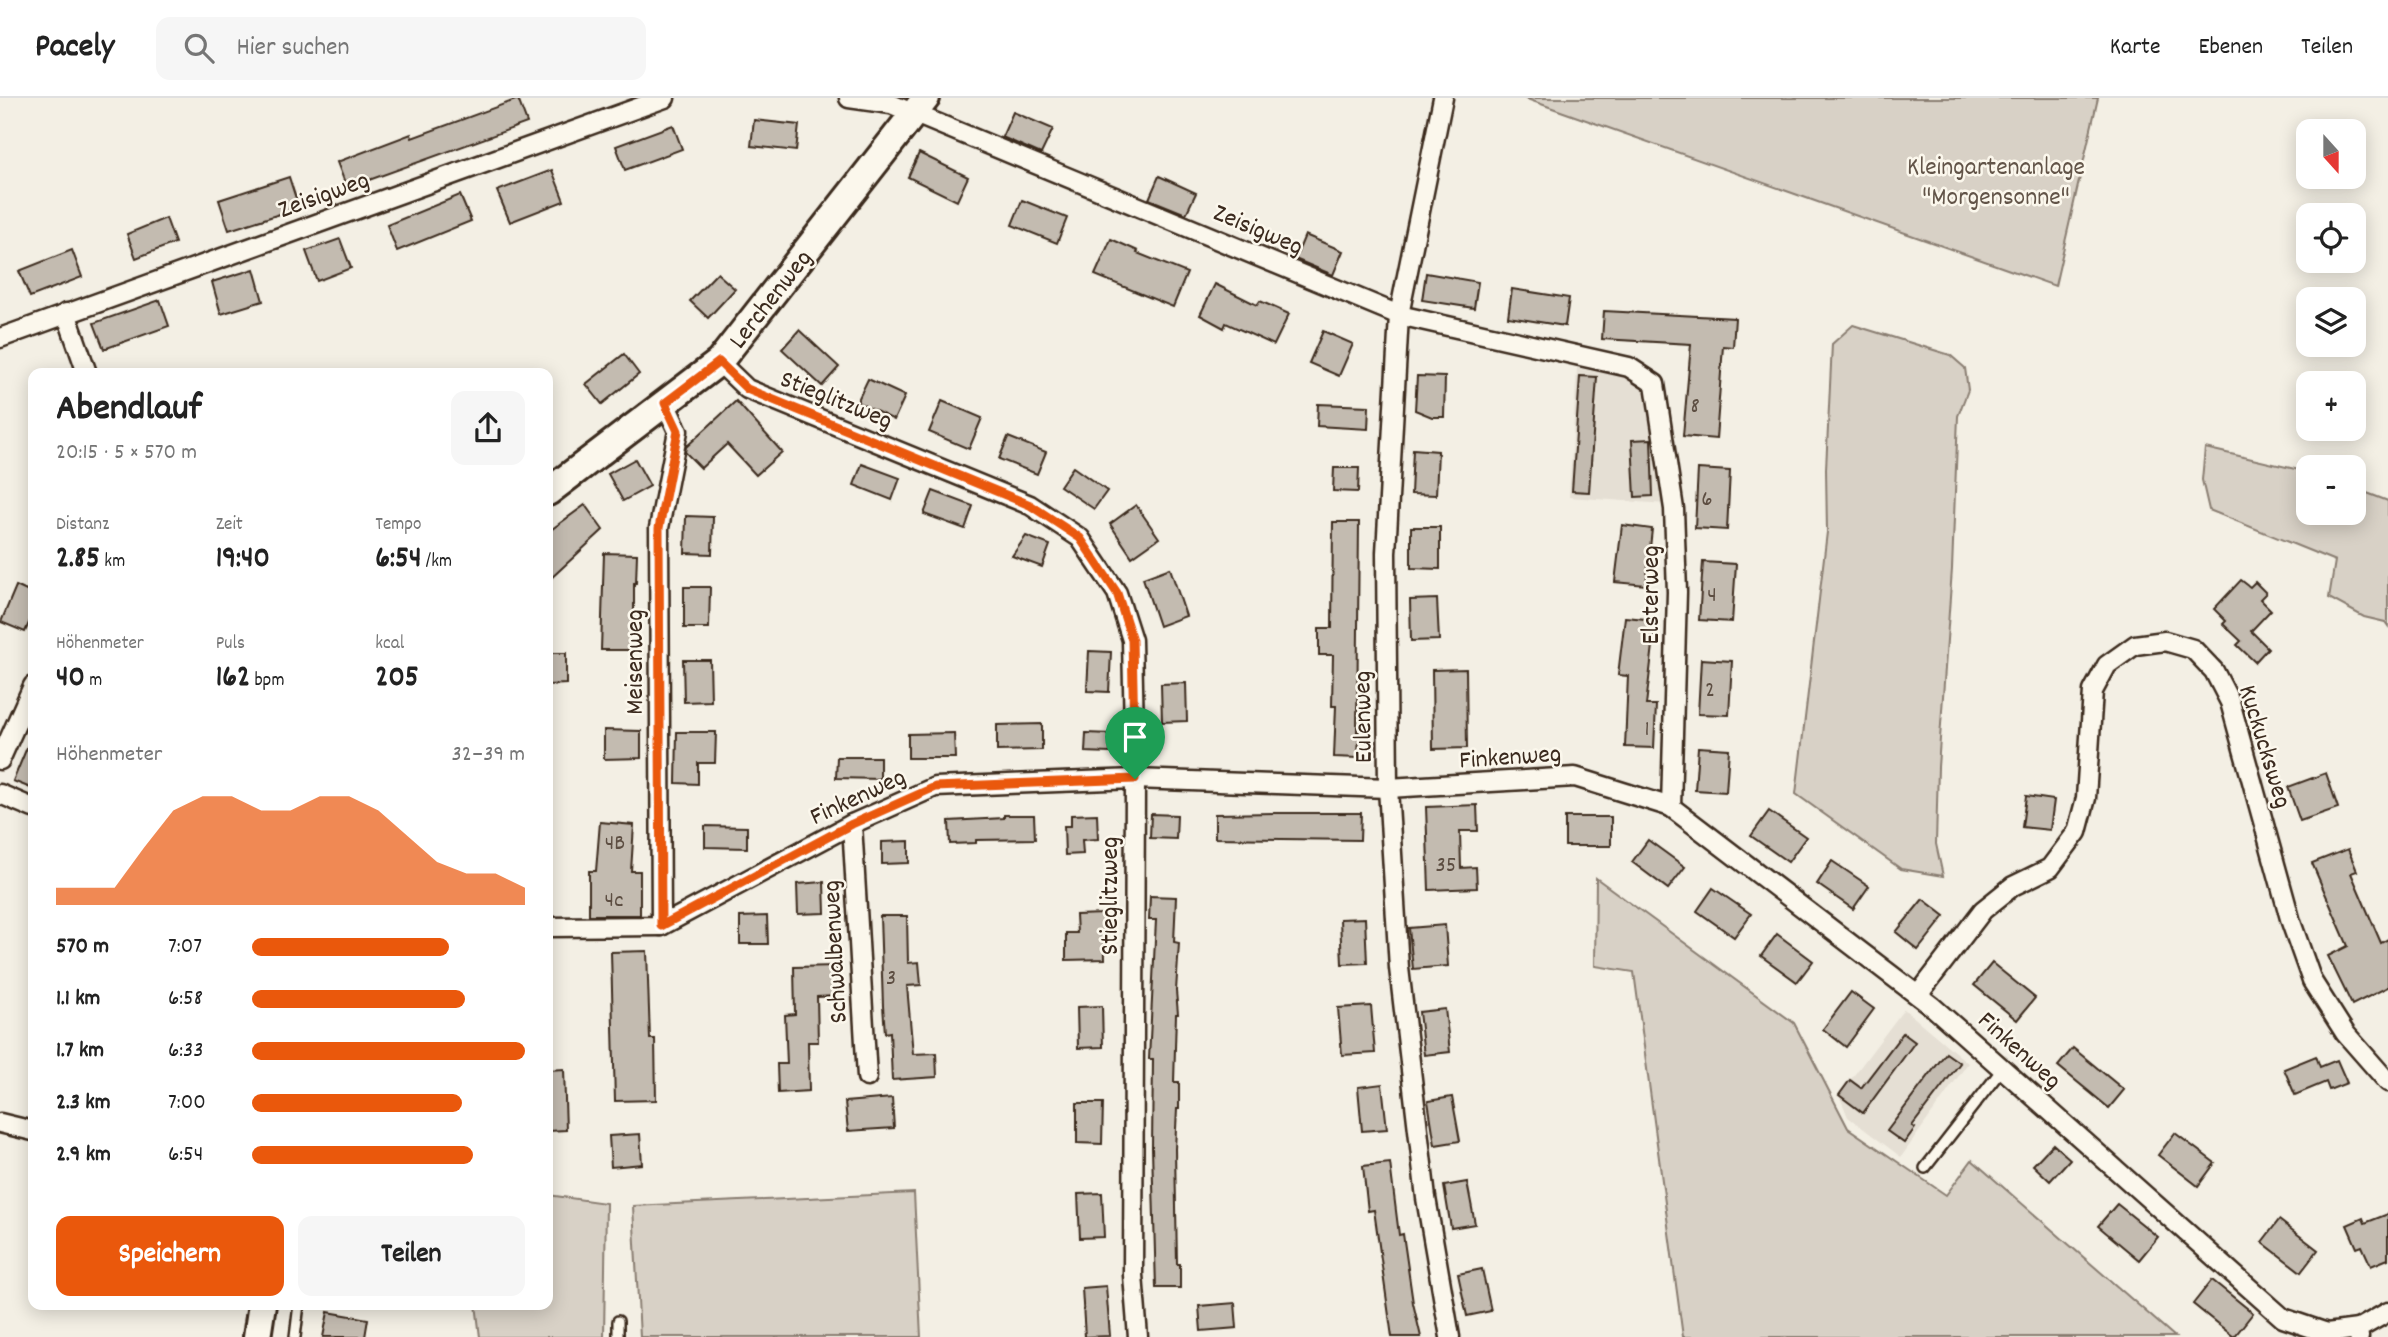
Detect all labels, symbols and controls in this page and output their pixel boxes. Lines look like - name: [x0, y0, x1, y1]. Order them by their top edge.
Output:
- search box: [156, 17, 646, 80]
- text: Pacely: [35, 25, 114, 72]
- icon: search: [180, 29, 218, 67]
- text: Hier suchen: [236, 30, 350, 67]
- text: Karte: [2110, 31, 2160, 65]
- text: Ebenen: [2198, 31, 2263, 65]
- text: Teilen: [2301, 31, 2353, 65]
- north arrow: [2296, 119, 2366, 189]
- map controls: [2296, 119, 2366, 525]
- park label: Kleingartenanlage "Morgensonne": [1907, 150, 2085, 217]
- street label: Zeisigweg: [274, 163, 375, 230]
- street label: Zeisigweg: [1207, 196, 1308, 267]
- button: locate: [2296, 203, 2366, 273]
- street label: Lerchenweg: [721, 243, 822, 358]
- button: layers: [2296, 287, 2366, 357]
- street label: Stieglitzweg: [774, 362, 898, 441]
- button: +: [2296, 371, 2366, 441]
- text: Abendlauf: [56, 383, 202, 438]
- button: share: [451, 391, 525, 465]
- house number: 8: [1690, 391, 1700, 424]
- text: 20:15 · 5 × 570 m: [56, 437, 197, 470]
- button: −: [2296, 455, 2366, 525]
- house number: 6: [1701, 484, 1713, 517]
- text: Distanz: [56, 512, 109, 539]
- text: Zeit: [216, 512, 243, 539]
- text: Tempo: [375, 512, 422, 539]
- text: 2.85: [56, 539, 100, 582]
- text: 19:40: [216, 539, 270, 582]
- text: 6:54: [375, 539, 421, 582]
- street label: Elsterweg: [1634, 545, 1671, 645]
- text: km: [100, 549, 125, 576]
- text: /km: [421, 549, 452, 576]
- house number: 4: [1707, 580, 1717, 613]
- street label: Meisenweg: [618, 609, 655, 715]
- text: Höhenmeter: [56, 631, 144, 658]
- text: Puls: [216, 631, 245, 658]
- text: kcal: [375, 631, 404, 658]
- text: 40: [56, 658, 85, 701]
- text: 162: [216, 658, 250, 701]
- text: 205: [375, 658, 419, 701]
- text: m: [85, 668, 102, 695]
- text: bpm: [250, 668, 284, 695]
- street label: Eulenweg: [1345, 671, 1384, 763]
- house number: 2: [1705, 675, 1715, 708]
- street label: Kuckucksweg: [2227, 681, 2300, 813]
- pin: [1105, 707, 1165, 779]
- house number: 1: [1644, 714, 1650, 747]
- icon: arrive: [1116, 718, 1154, 756]
- street label: Finkenweg: [1458, 736, 1562, 781]
- text: Höhenmeter: [56, 739, 162, 772]
- text: 32–39 m: [452, 739, 525, 772]
- street label: Finkenweg: [804, 760, 913, 837]
- house number: 4B: [605, 828, 625, 861]
- street label: Stieglitzweg: [1093, 837, 1130, 955]
- house number: 35: [1436, 850, 1456, 883]
- street label: Schwalbenweg: [814, 879, 859, 1024]
- house number: 4c: [605, 885, 623, 918]
- text: 570 m: [56, 931, 109, 964]
- text: 7:07: [168, 931, 202, 964]
- house number: 3: [886, 963, 896, 996]
- text: 1.1 km: [56, 983, 100, 1016]
- text: 6:58: [168, 983, 203, 1016]
- street label: Finkenweg: [1968, 1004, 2069, 1099]
- text: 1.7 km: [56, 1035, 104, 1068]
- text: 6:33: [168, 1035, 204, 1068]
- text: 2.3 km: [56, 1087, 111, 1120]
- text: 7:00: [168, 1087, 206, 1120]
- text: 2.9 km: [56, 1139, 111, 1172]
- text: 6:54: [168, 1139, 203, 1172]
- button: Speichern: [56, 1216, 284, 1296]
- button: Teilen: [298, 1216, 525, 1296]

